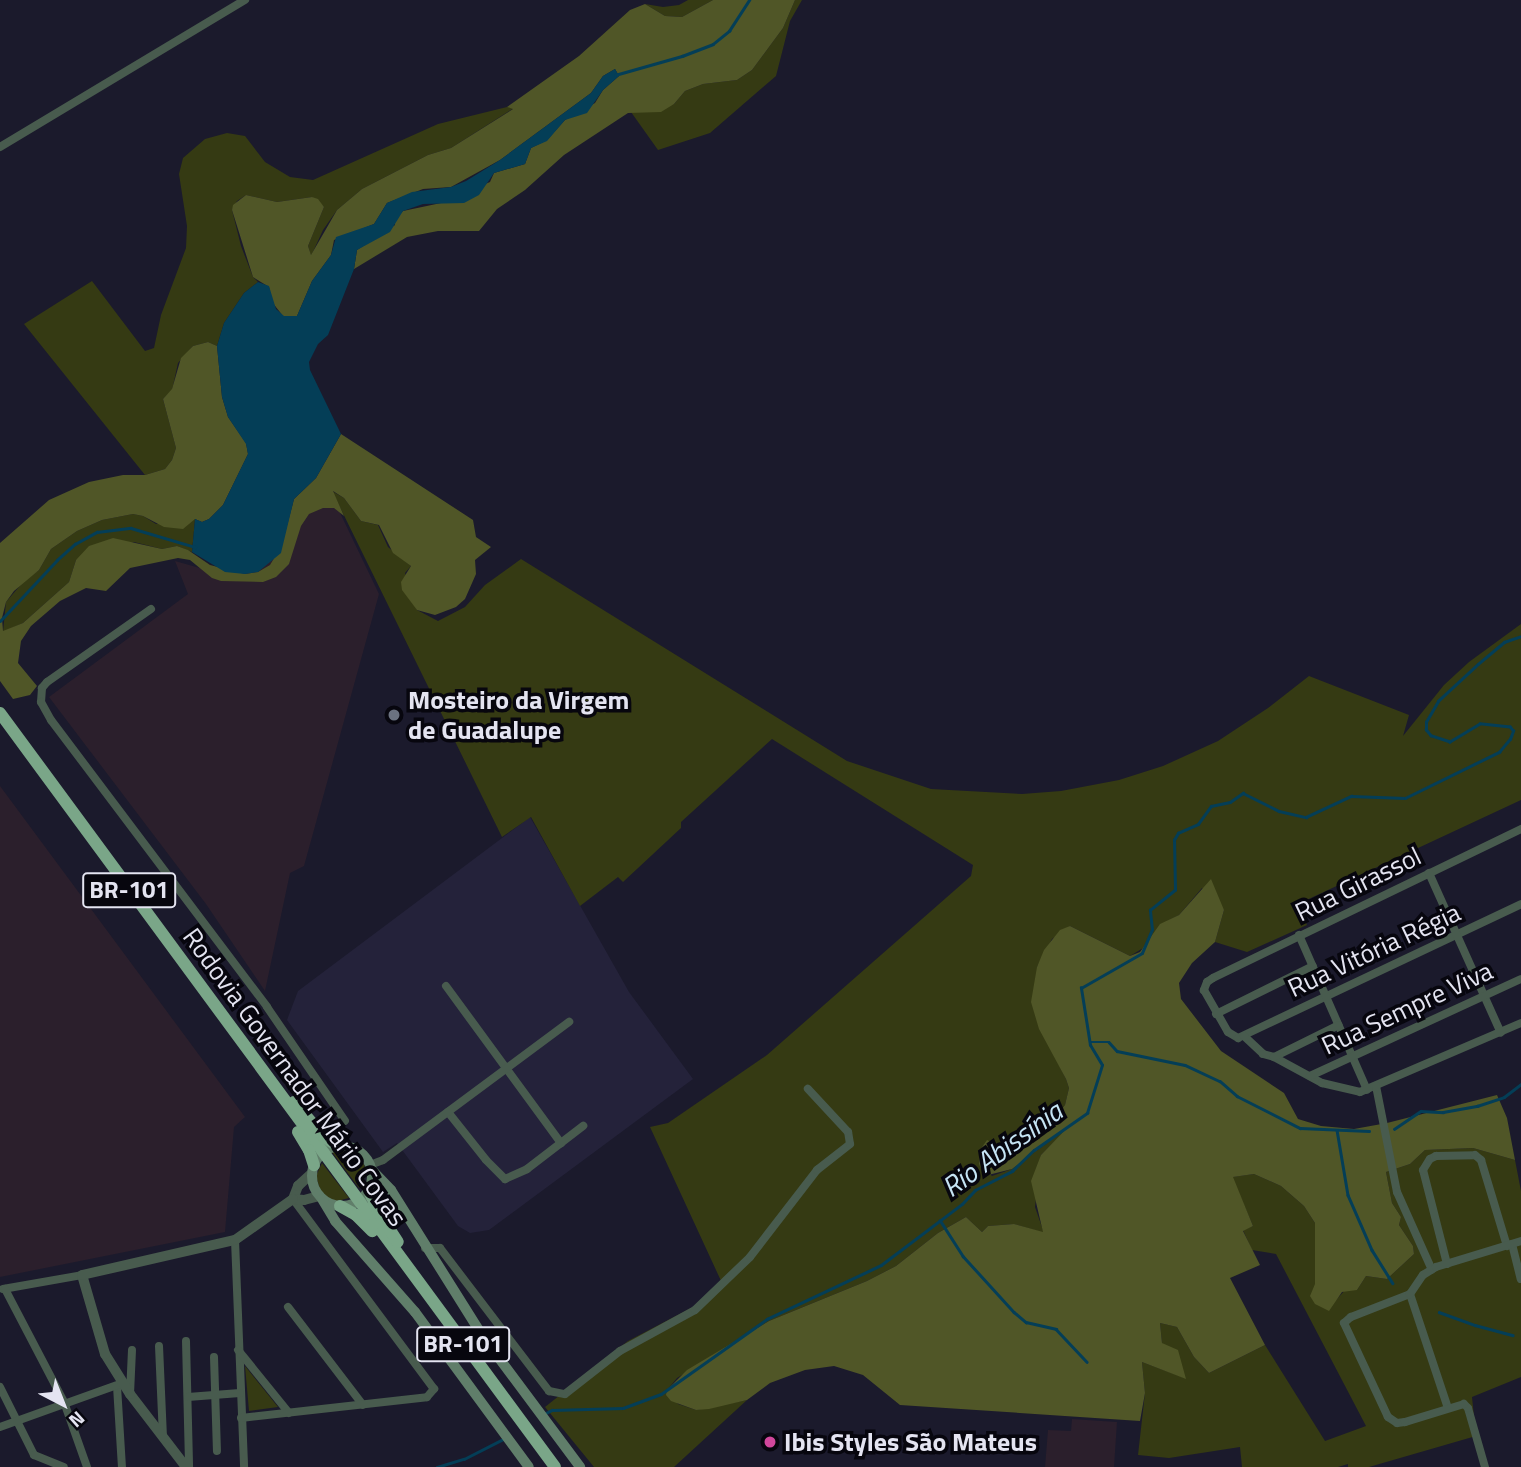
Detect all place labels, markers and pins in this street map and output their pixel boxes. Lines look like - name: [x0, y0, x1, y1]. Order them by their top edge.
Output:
- place label: Mosteiro da Virgem de Guadalupe: [408, 684, 629, 746]
- marker: Mosteiro da Virgem de Guadalupe: [386, 707, 402, 723]
- place label: Ibis Styles São Mateus: [784, 1426, 1037, 1458]
- marker: Ibis Styles São Mateus: [762, 1434, 778, 1450]

